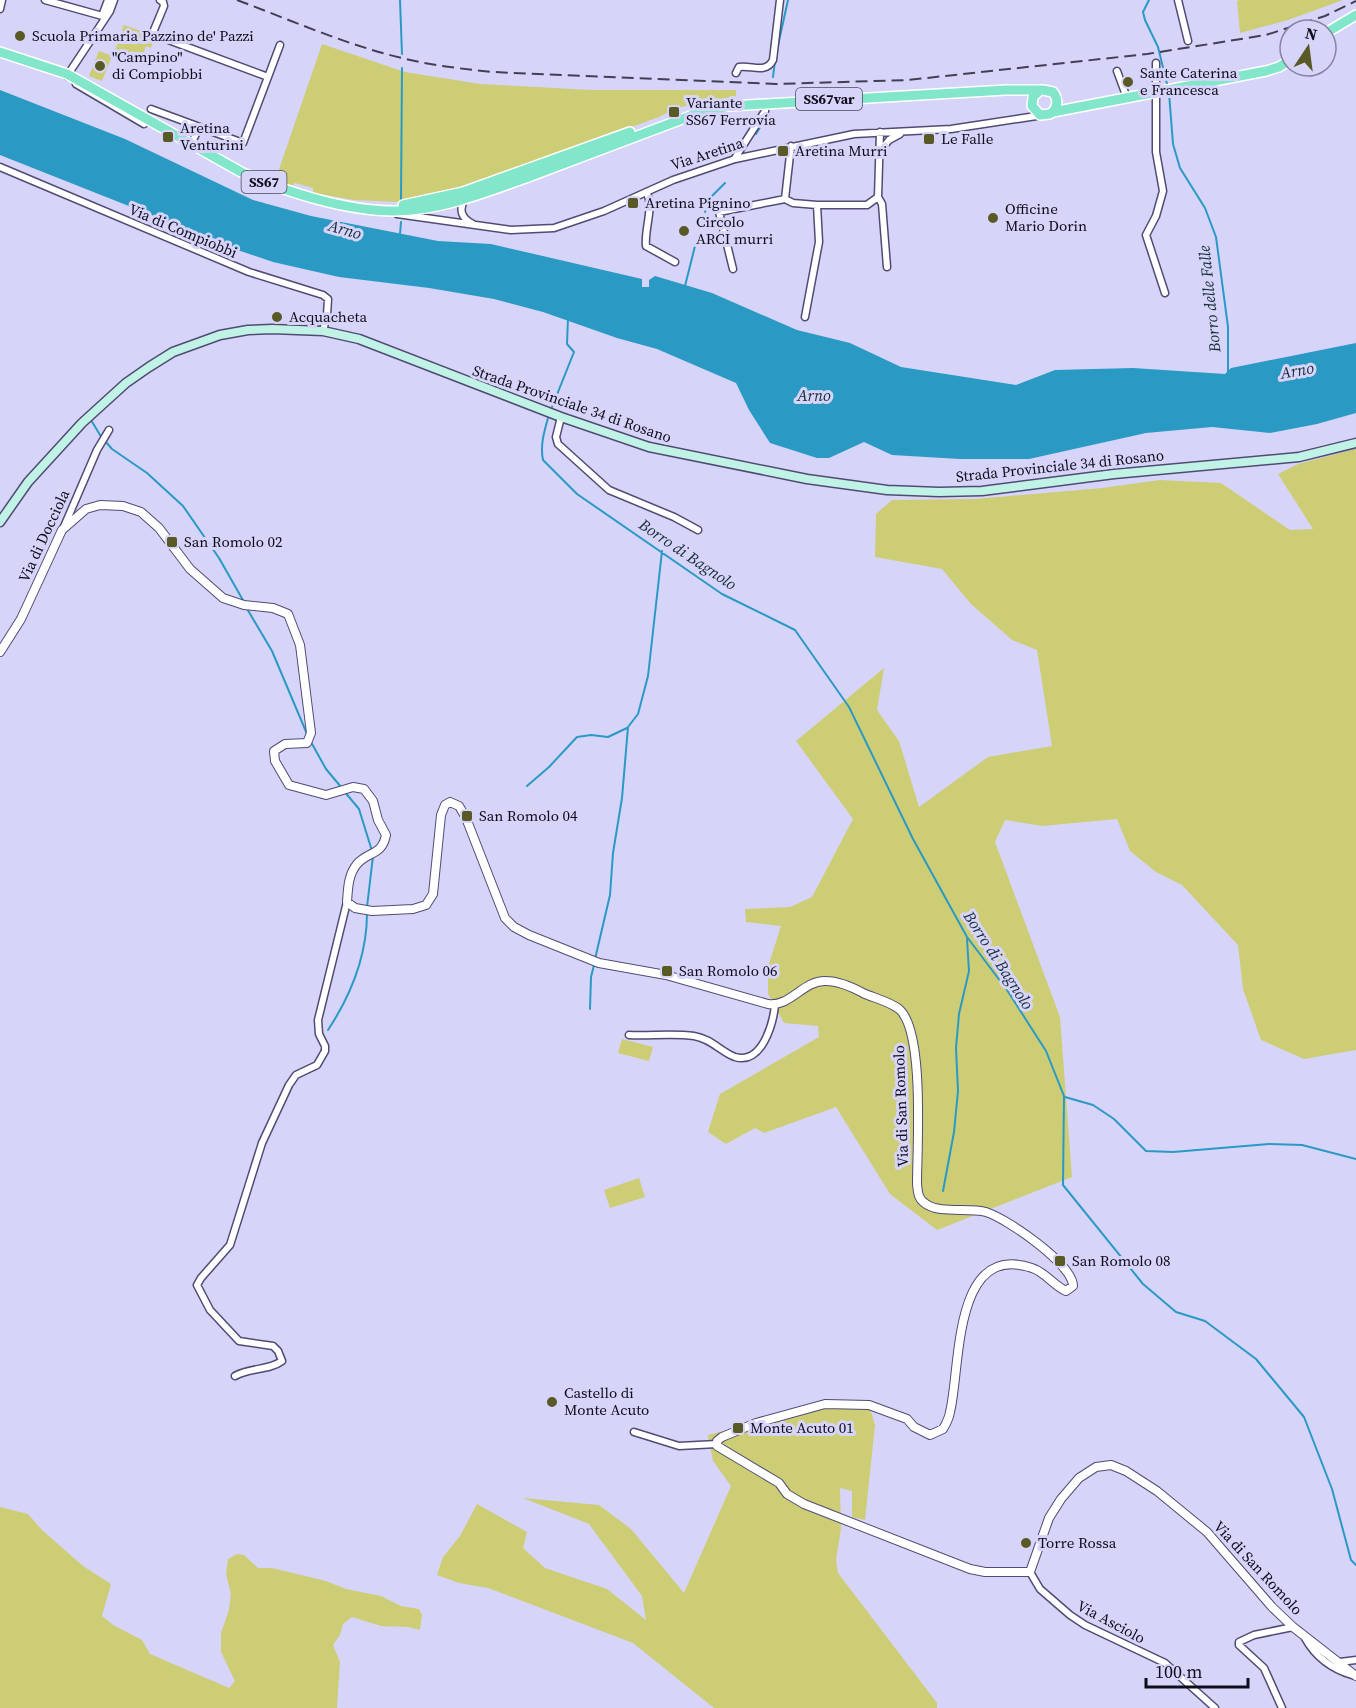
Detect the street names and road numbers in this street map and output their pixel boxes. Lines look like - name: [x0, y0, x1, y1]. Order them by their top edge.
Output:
- road number: SS67var: [796, 88, 862, 110]
- street label: Via Aretina: [668, 132, 746, 175]
- road number: SS67: [242, 171, 286, 193]
- street label: Via di Compiobbi: [126, 198, 241, 263]
- street label: Strada Provinciale 34 di Rosano: [470, 360, 674, 448]
- street label: Strada Provinciale 34 di Rosano: [955, 444, 1165, 487]
- street label: Via di Docciola: [13, 486, 74, 585]
- street label: Via di San Romolo: [888, 1045, 913, 1167]
- street label: Via di San Romolo: [1209, 1516, 1308, 1619]
- street label: Via Asciolo: [1073, 1595, 1149, 1648]

